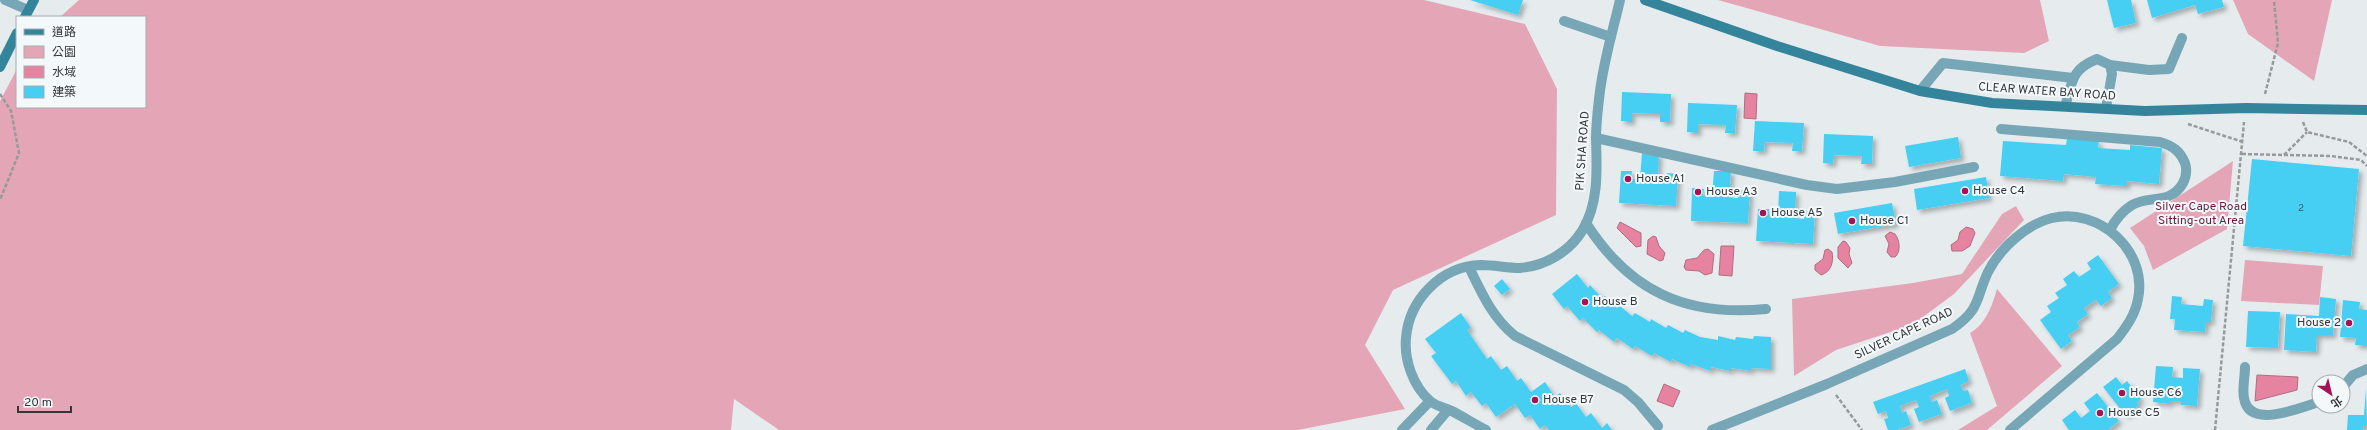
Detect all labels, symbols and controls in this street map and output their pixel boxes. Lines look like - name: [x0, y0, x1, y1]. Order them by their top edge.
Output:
- legend: [16, 16, 146, 108]
- text: 道路: [52, 25, 76, 41]
- text: 公園: [52, 45, 76, 61]
- text: 水域: [52, 65, 76, 81]
- street label: CLEAR WATER BAY ROAD: [1978, 79, 2116, 105]
- text: 建築: [52, 85, 76, 101]
- street label: PIK SHA ROAD: [1572, 111, 1594, 191]
- place label: House A1: [1636, 171, 1685, 187]
- marker: House A1: [1623, 174, 1633, 184]
- place label: House C4: [1973, 183, 2025, 199]
- place label: House A3: [1706, 184, 1758, 200]
- marker: House C4: [1960, 186, 1970, 196]
- marker: House A3: [1693, 187, 1703, 197]
- park label: Silver Cape Road Sitting-out Area: [2155, 199, 2247, 229]
- house number: 2: [2298, 202, 2304, 215]
- place label: House A5: [1771, 205, 1823, 221]
- marker: House A5: [1758, 208, 1768, 218]
- place label: House C1: [1860, 213, 1909, 229]
- marker: House C1: [1847, 216, 1857, 226]
- place label: House B: [1593, 294, 1638, 310]
- marker: House B: [1580, 297, 1590, 307]
- street label: SILVER CAPE ROAD: [1852, 304, 1956, 364]
- place label: House 2: [2297, 315, 2341, 331]
- marker: House 2: [2344, 318, 2354, 328]
- north arrow: [2311, 374, 2351, 414]
- place label: House C6: [2130, 385, 2182, 401]
- scale bar: [18, 388, 71, 414]
- marker: House C6: [2117, 388, 2127, 398]
- place label: House B7: [1543, 392, 1594, 408]
- text: 北: [2328, 392, 2345, 410]
- text: 20 m: [24, 395, 52, 411]
- marker: House B7: [1530, 395, 1540, 405]
- place label: House C5: [2108, 405, 2160, 421]
- marker: House C5: [2095, 408, 2105, 418]

